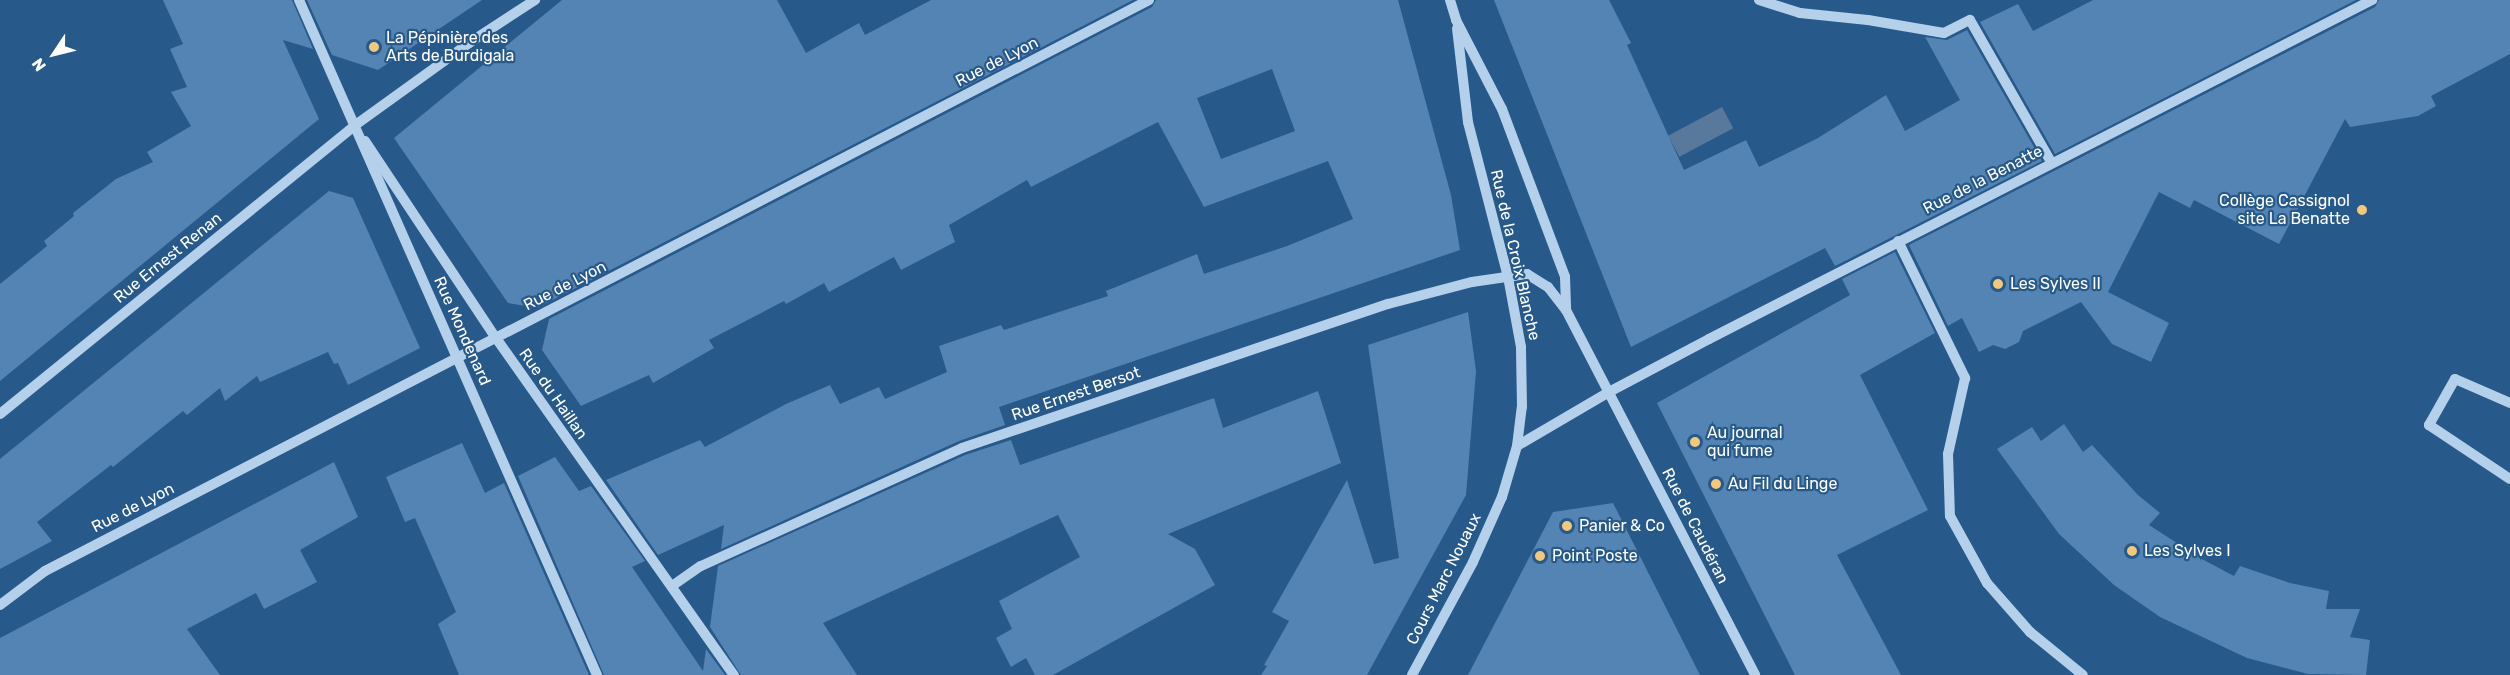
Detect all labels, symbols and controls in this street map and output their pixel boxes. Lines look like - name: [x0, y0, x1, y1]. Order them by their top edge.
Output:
- north arrow: [24, 24, 84, 84]
- place label: La Pépinière des Arts de Burdigala: [386, 28, 514, 66]
- street label: Rue de Lyon: [952, 33, 1042, 91]
- marker: La Pépinière des Arts de Burdigala: [367, 40, 381, 54]
- text: N: [28, 54, 50, 75]
- street label: Rue de la Benatte: [1920, 142, 2046, 218]
- street label: Rue de la Croix Blanche: [1486, 168, 1544, 342]
- place label: Collège Cassignol site La Benatte: [2219, 191, 2350, 229]
- marker: Collège Cassignol site La Benatte: [2355, 203, 2369, 217]
- street label: Rue Ernest Renan: [110, 209, 226, 307]
- street label: Rue de Lyon: [520, 257, 610, 315]
- street label: Rue Mondenard: [429, 274, 495, 388]
- place label: Les Sylves II: [2010, 274, 2101, 294]
- marker: Les Sylves II: [1991, 277, 2005, 291]
- street label: Rue du Haillan: [515, 345, 591, 443]
- street label: Rue Ernest Bersot: [1009, 363, 1143, 425]
- place label: Au journal qui fume: [1707, 423, 1783, 461]
- marker: Au journal qui fume: [1688, 435, 1702, 449]
- street label: Rue de Caudéran: [1658, 465, 1732, 587]
- place label: Au Fil du Linge: [1728, 474, 1837, 494]
- marker: Au Fil du Linge: [1709, 477, 1723, 491]
- street label: Rue de Lyon: [88, 479, 178, 537]
- street label: Cours Marc Nouaux: [1403, 510, 1485, 648]
- place label: Panier & Co: [1579, 516, 1665, 536]
- marker: Panier & Co: [1560, 519, 1574, 533]
- place label: Les Sylves I: [2144, 541, 2231, 561]
- marker: Les Sylves I: [2125, 544, 2139, 558]
- place label: Point Poste: [1552, 546, 1638, 566]
- marker: Point Poste: [1533, 549, 1547, 563]

